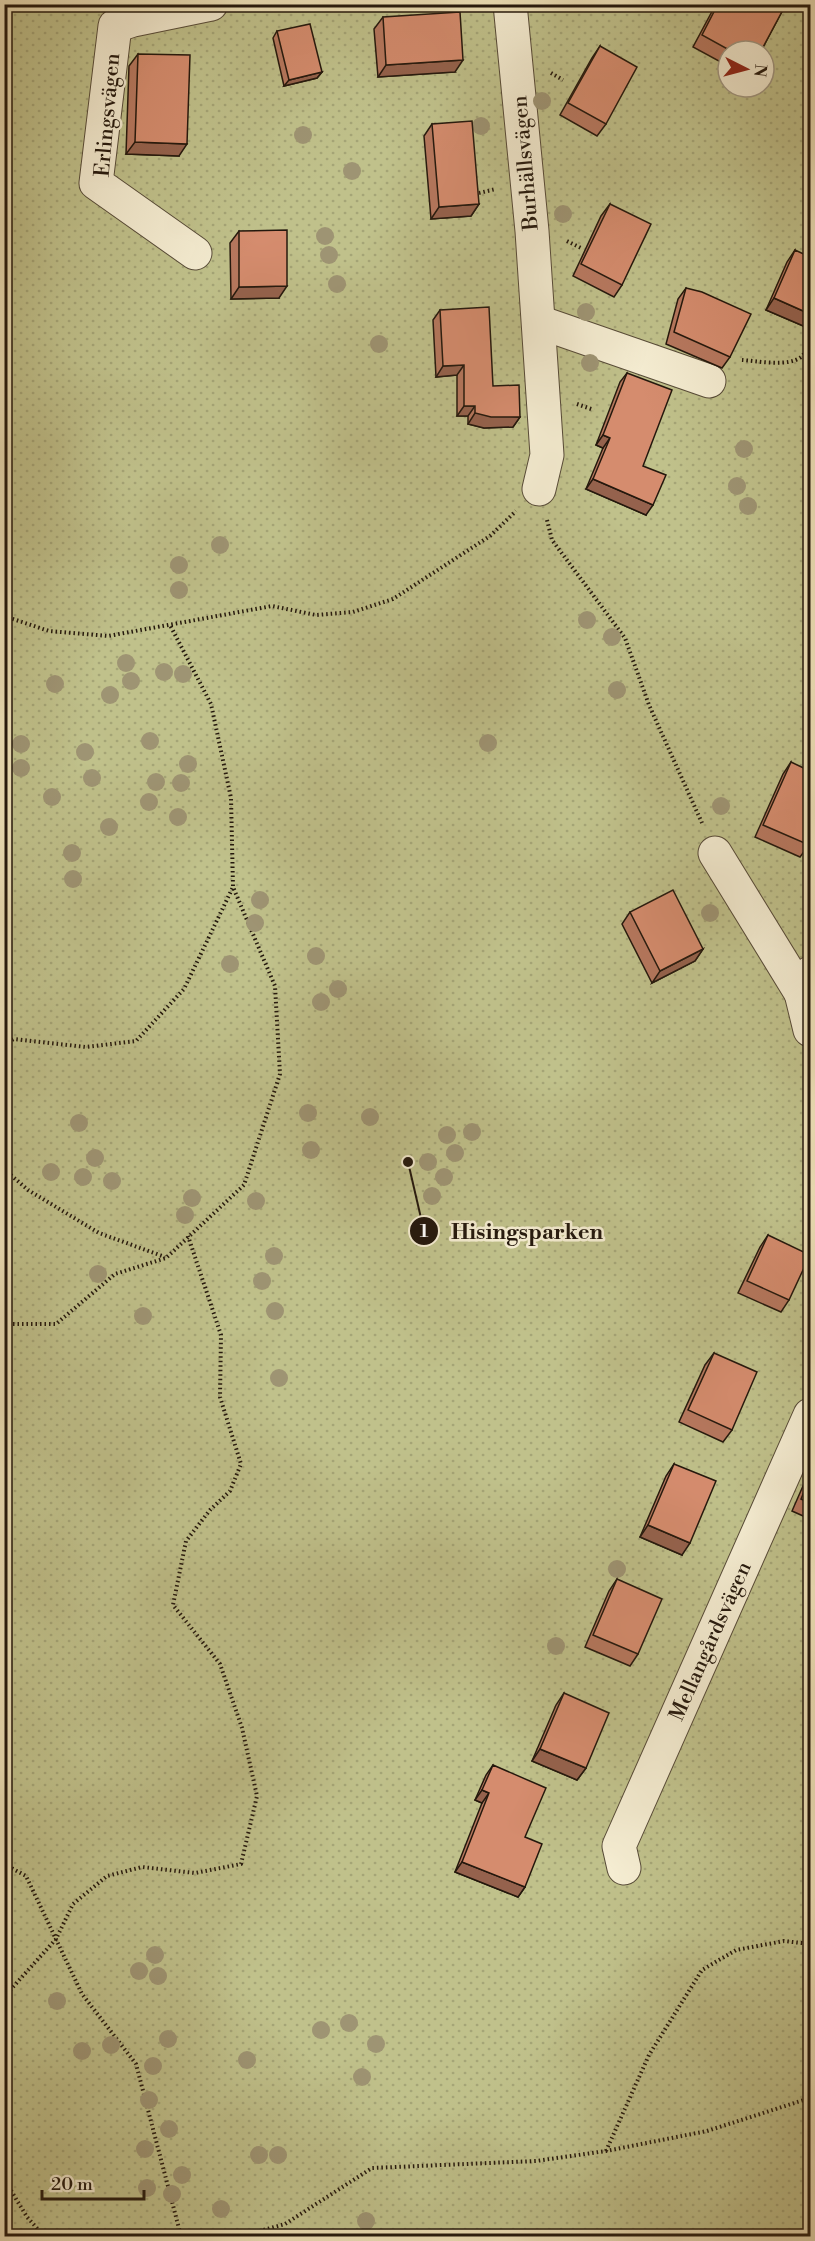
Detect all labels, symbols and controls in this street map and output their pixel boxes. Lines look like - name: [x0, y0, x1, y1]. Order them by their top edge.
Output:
- north arrow: [716, 39, 776, 99]
- street label: Erlingsvägen: [90, 52, 126, 178]
- text: N: [749, 63, 771, 78]
- street label: Burhällsvägen: [507, 94, 545, 232]
- callout: Hisingsparken: [409, 1211, 615, 1251]
- text: Hisingsparken: [451, 1219, 604, 1246]
- text: 1: [420, 1220, 429, 1243]
- street label: Mellangårdsvägen: [664, 1557, 758, 1725]
- scale bar: [42, 2163, 144, 2201]
- text: 20 m: [51, 2173, 93, 2196]

